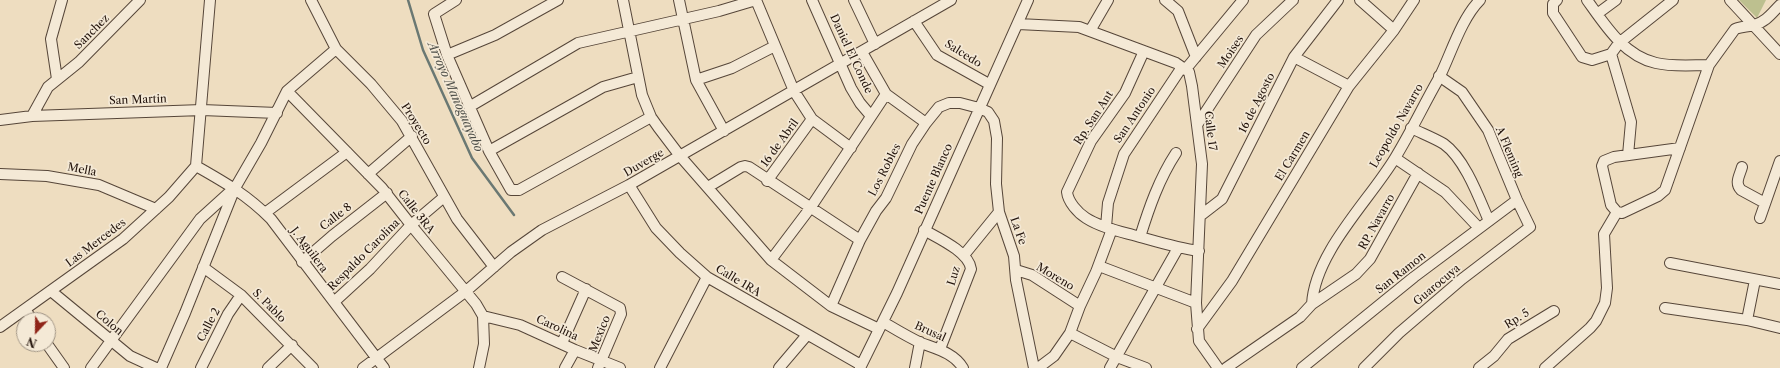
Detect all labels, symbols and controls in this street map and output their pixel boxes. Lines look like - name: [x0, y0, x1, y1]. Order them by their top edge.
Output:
- street label: Sanchez: [72, 12, 112, 52]
- street label: Daniel El Conde: [827, 12, 875, 96]
- street label: Moises: [1215, 33, 1247, 71]
- street label: Salcedo: [942, 38, 984, 70]
- water label: Arroyo Manoguayabo: [424, 40, 486, 154]
- street label: 16 de Agosto: [1236, 71, 1278, 135]
- street label: Leopoldo Navarro: [1368, 82, 1426, 170]
- street label: San Antonio: [1111, 84, 1159, 146]
- street label: Rp. San Ant: [1072, 89, 1116, 147]
- street label: San Martin: [109, 92, 167, 108]
- street label: Proyecto: [398, 101, 434, 147]
- street label: Calle 17: [1201, 110, 1219, 152]
- street label: 16 de Abril: [758, 117, 802, 169]
- street label: A Fleming: [1492, 125, 1526, 179]
- street label: El Carmen: [1273, 129, 1313, 183]
- street label: Los Robles: [866, 142, 904, 198]
- street label: Puente Blanco: [912, 142, 956, 216]
- street label: Duverge: [622, 146, 666, 180]
- street label: Mella: [66, 161, 98, 179]
- street label: Calle 3RA: [395, 187, 437, 237]
- street label: RP. Navarro: [1356, 192, 1398, 252]
- street label: Calle 8: [318, 201, 354, 233]
- street label: La Fe: [1007, 215, 1029, 247]
- street label: Las Mercedes: [63, 216, 129, 270]
- street label: Respaldo Carolina: [325, 216, 403, 294]
- street label: J. Aguilera: [288, 225, 330, 275]
- street label: San Ramon: [1373, 249, 1429, 297]
- street label: Moreno: [1034, 261, 1076, 293]
- street label: Calle 1RA: [713, 262, 763, 300]
- street label: Guarocuya: [1411, 262, 1463, 308]
- street label: Luz: [945, 265, 963, 287]
- street label: S. Pablo: [250, 287, 288, 325]
- street label: Calle 2: [195, 306, 223, 344]
- street label: Rp. 5: [1502, 306, 1532, 332]
- street label: Colon: [92, 308, 126, 338]
- north arrow: [16, 312, 56, 352]
- street label: Carolina: [534, 313, 580, 343]
- street label: Mexico: [587, 314, 613, 354]
- street label: Brusal: [912, 319, 948, 345]
- text: N: [25, 334, 39, 350]

